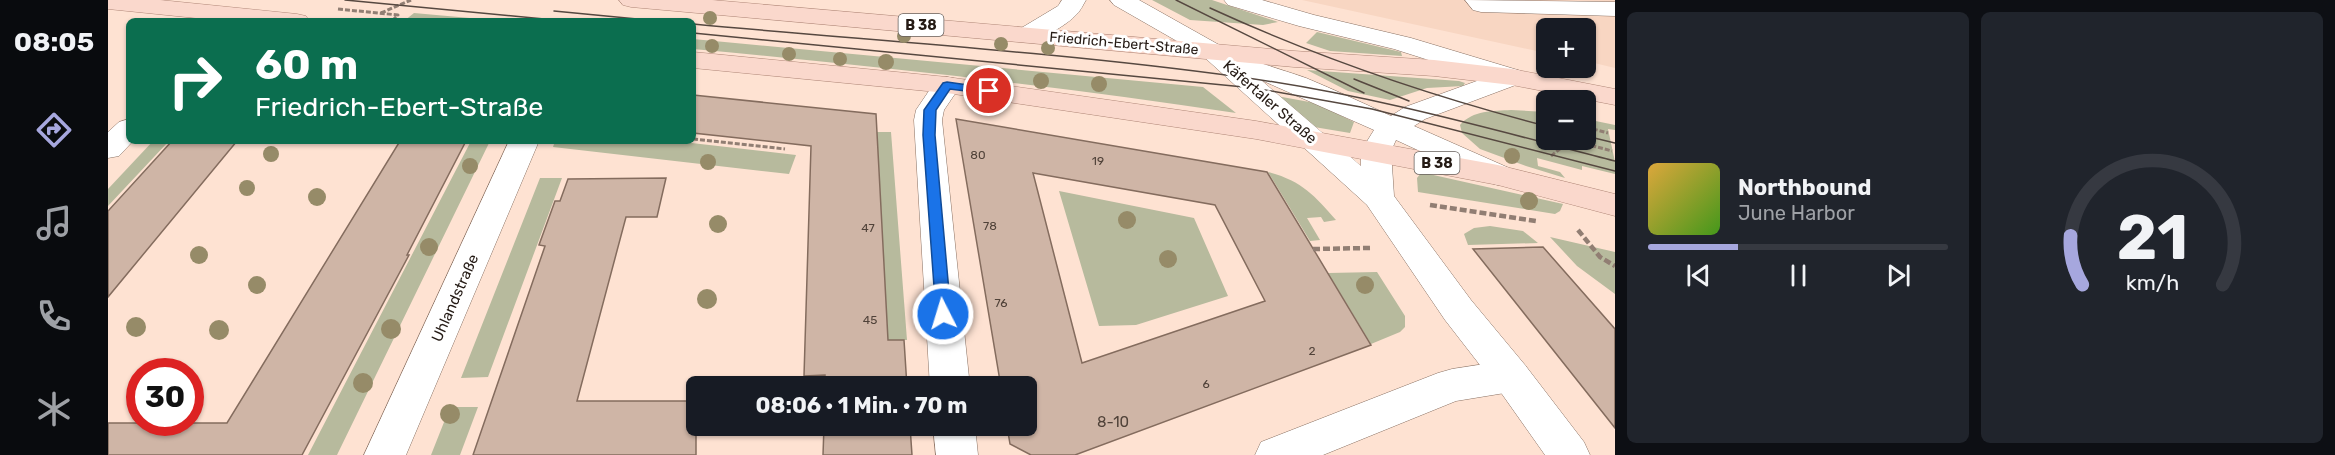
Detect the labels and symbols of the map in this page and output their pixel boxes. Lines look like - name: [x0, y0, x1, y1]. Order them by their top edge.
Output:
- road number: B 38: [898, 14, 944, 36]
- street label: Friedrich-Ebert-Straße: [1049, 29, 1199, 58]
- street label: Käfertaler Straße: [1219, 56, 1321, 148]
- pin: [963, 65, 1014, 116]
- house number: 80: [970, 148, 986, 162]
- road number: B 38: [1414, 152, 1460, 174]
- house number: 19: [1092, 154, 1104, 168]
- house number: 78: [983, 219, 997, 233]
- house number: 47: [861, 221, 875, 235]
- street label: Uhlandstraße: [428, 251, 482, 345]
- position arrow: [911, 282, 975, 346]
- house number: 76: [994, 296, 1008, 310]
- house number: 45: [863, 313, 877, 327]
- house number: 2: [1308, 344, 1316, 358]
- speed limit sign: 30: [126, 358, 204, 436]
- house number: 6: [1202, 377, 1210, 391]
- house number: 8-10: [1097, 413, 1129, 431]

